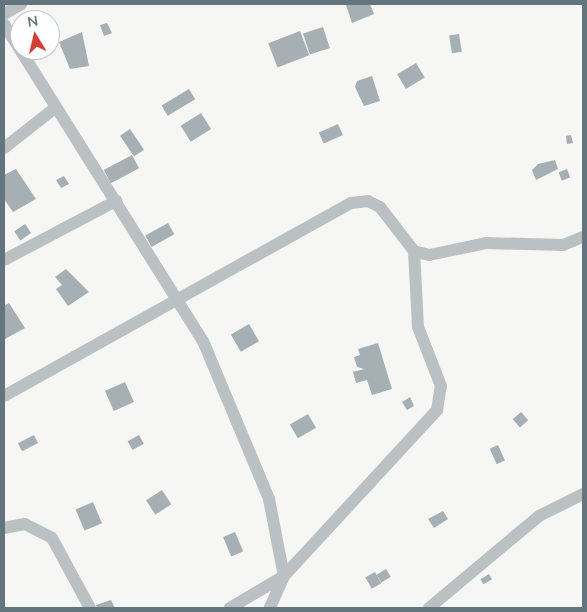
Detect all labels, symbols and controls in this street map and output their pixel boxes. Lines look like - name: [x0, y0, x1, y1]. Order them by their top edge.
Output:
- north arrow: [10, 10, 60, 60]
- text: N: [26, 11, 39, 31]

